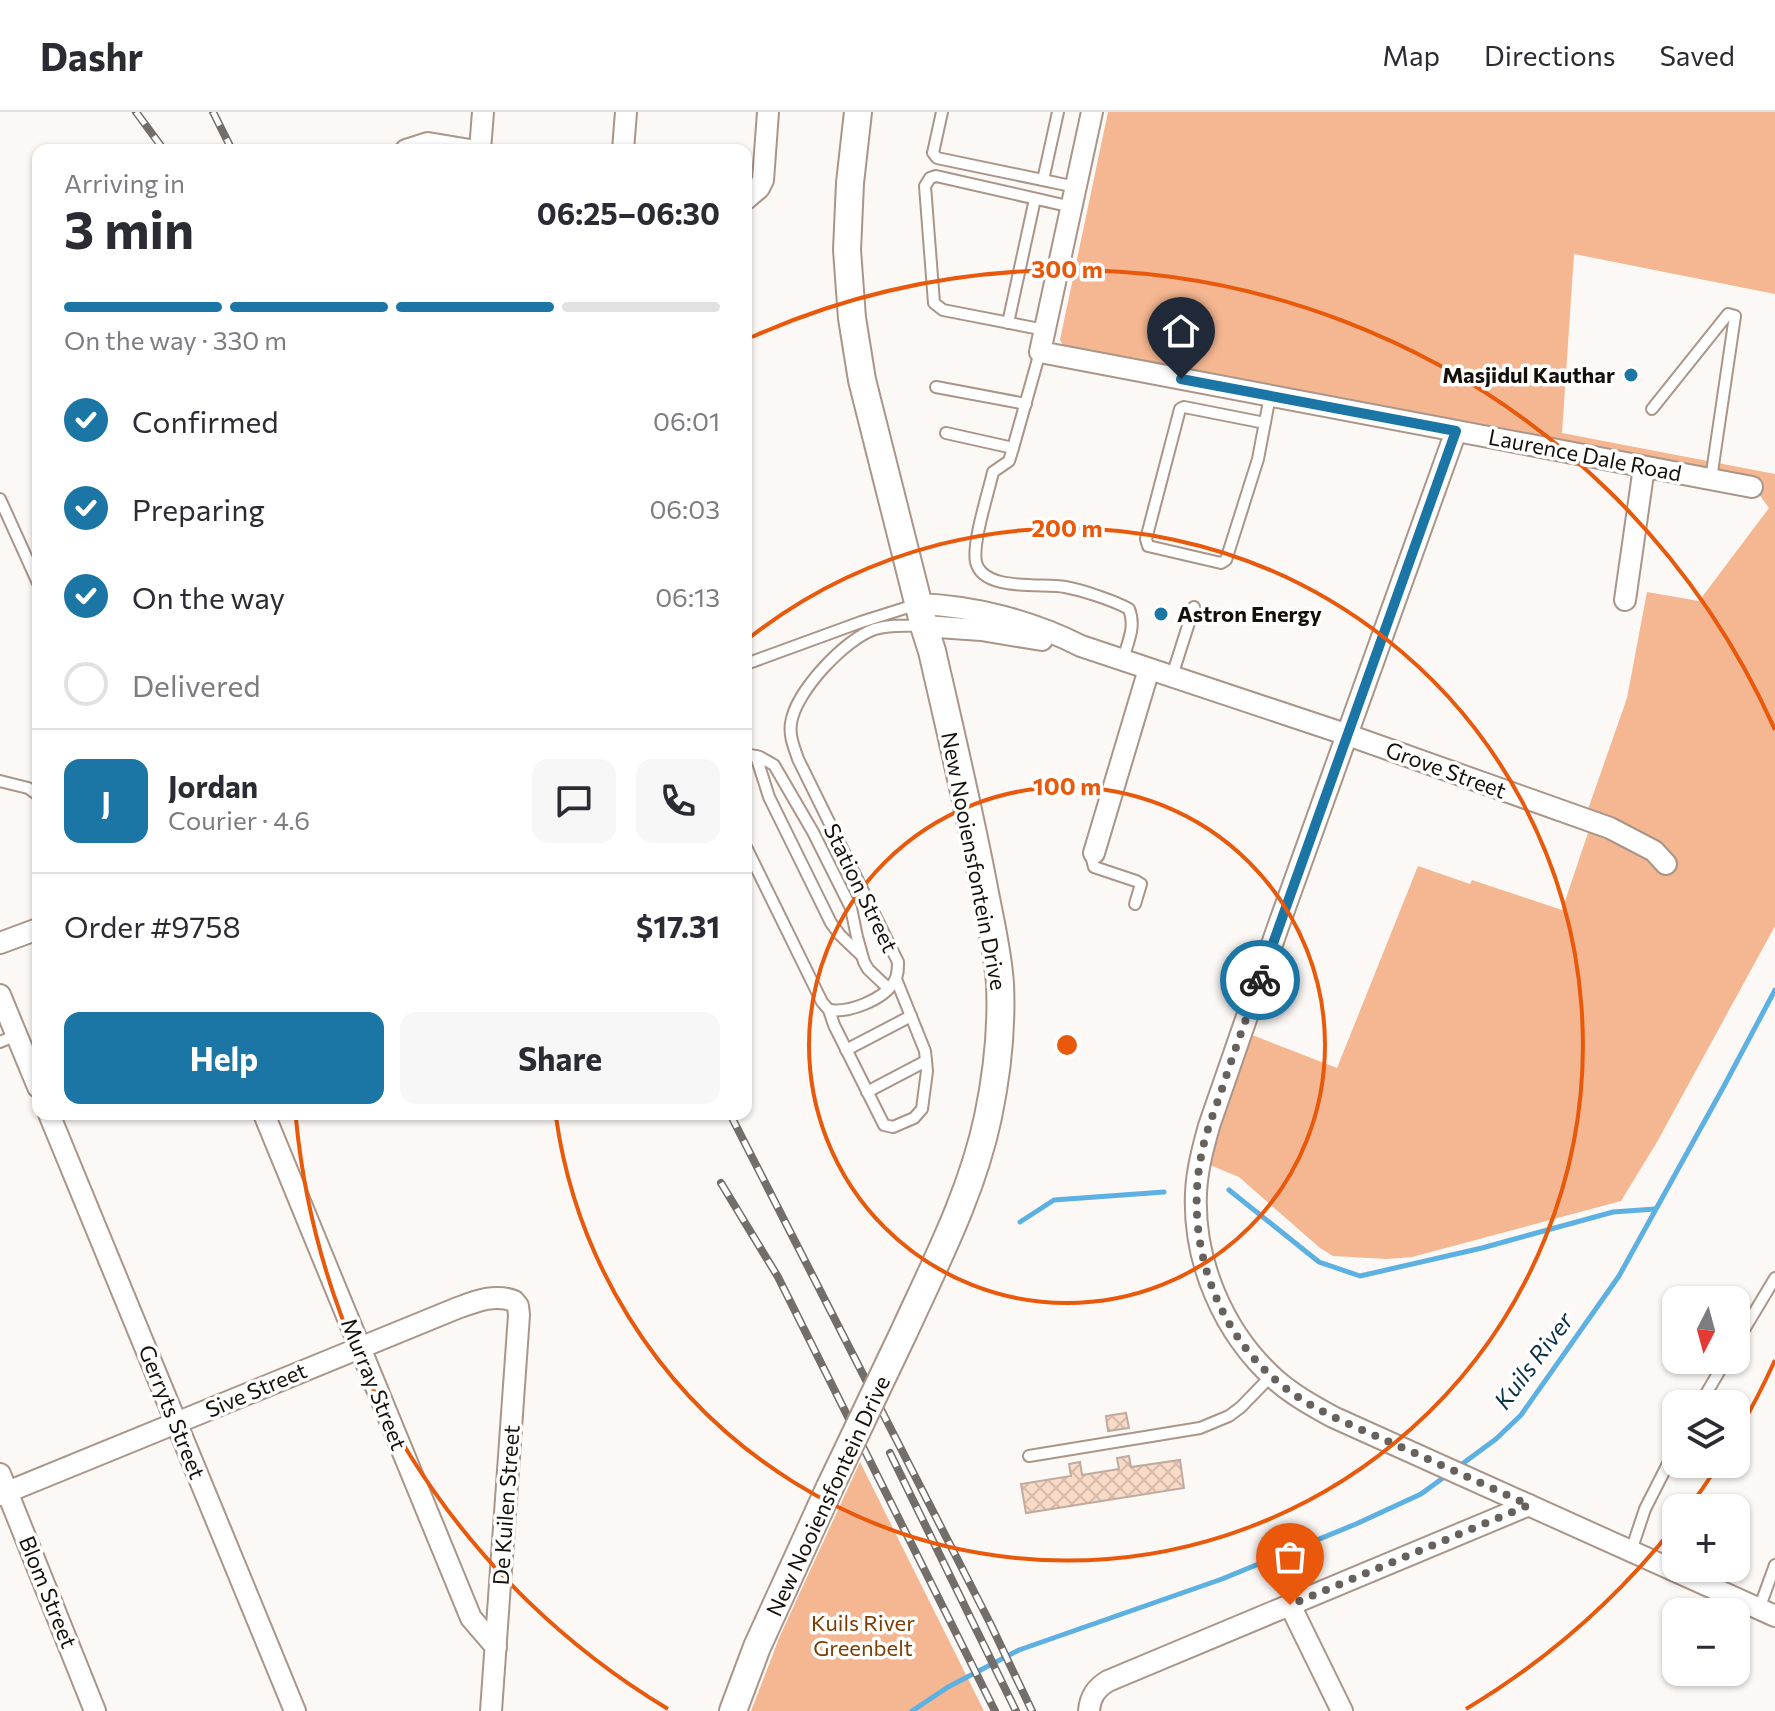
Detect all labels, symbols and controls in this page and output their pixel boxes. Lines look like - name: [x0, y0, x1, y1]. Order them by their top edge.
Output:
- text: Dashr: [40, 32, 143, 79]
- text: Map: [1382, 38, 1440, 72]
- text: Directions: [1484, 38, 1615, 72]
- text: Saved: [1659, 38, 1735, 72]
- text: Arriving in: [64, 167, 185, 198]
- text: 06:25–06:30: [537, 194, 720, 231]
- text: 3 min: [64, 196, 194, 260]
- text: 300 m: [1031, 254, 1103, 283]
- pin: [1147, 297, 1215, 379]
- icon: home: [1159, 309, 1203, 353]
- text: On the way · 330 m: [64, 324, 287, 355]
- place label: Masjidul Kauthar: [1442, 361, 1615, 388]
- marker: Masjidul Kauthar: [1622, 366, 1640, 384]
- icon: check: [64, 398, 108, 442]
- text: Confirmed: [132, 402, 279, 439]
- text: 06:01: [653, 405, 720, 436]
- street label: Laurence Dale Road: [1486, 423, 1684, 486]
- icon: check: [64, 486, 108, 530]
- text: Preparing: [132, 490, 265, 527]
- text: 06:03: [649, 493, 720, 524]
- text: 200 m: [1032, 513, 1102, 542]
- icon: check: [64, 574, 108, 618]
- text: On the way: [132, 578, 285, 615]
- text: 06:13: [655, 581, 720, 612]
- place label: Astron Energy: [1177, 600, 1322, 627]
- marker: Astron Energy: [1152, 605, 1170, 623]
- text: Delivered: [132, 666, 261, 703]
- street label: New Nooiensfontein Drive: [936, 730, 1013, 992]
- street label: Grove Street: [1382, 735, 1510, 804]
- button: chat: [532, 759, 616, 843]
- button: phone: [636, 759, 720, 843]
- text: Jordan: [168, 767, 258, 804]
- text: 100 m: [1033, 771, 1101, 800]
- text: J: [101, 783, 111, 820]
- text: Courier · 4.6: [168, 804, 310, 835]
- street label: Station Street: [819, 819, 904, 957]
- text: Order #9758: [64, 907, 241, 944]
- text: $17.31: [636, 907, 720, 944]
- courier: [1220, 940, 1300, 1020]
- icon: bike: [1238, 958, 1282, 1002]
- button: Help: [64, 1012, 384, 1104]
- button: Share: [400, 1012, 720, 1104]
- centre of rings: [1053, 1031, 1081, 1059]
- north arrow: [1662, 1286, 1750, 1374]
- map controls: [1662, 1286, 1750, 1686]
- water label: Kuils River: [1487, 1305, 1579, 1414]
- street label: Murray Street: [336, 1314, 413, 1454]
- street label: Gerryts Street: [133, 1341, 212, 1483]
- street label: Sive Street: [201, 1356, 311, 1423]
- street label: New Nooiensfontein Drive: [760, 1371, 895, 1620]
- button: layers: [1662, 1390, 1750, 1478]
- street label: De Kuilen Street: [486, 1424, 525, 1586]
- button: +: [1662, 1494, 1750, 1582]
- pin: [1256, 1523, 1324, 1605]
- street label: Blom Street: [14, 1532, 83, 1652]
- icon: bag: [1268, 1535, 1312, 1579]
- button: −: [1662, 1598, 1750, 1686]
- park label: Kuils River Greenbelt: [811, 1609, 915, 1661]

